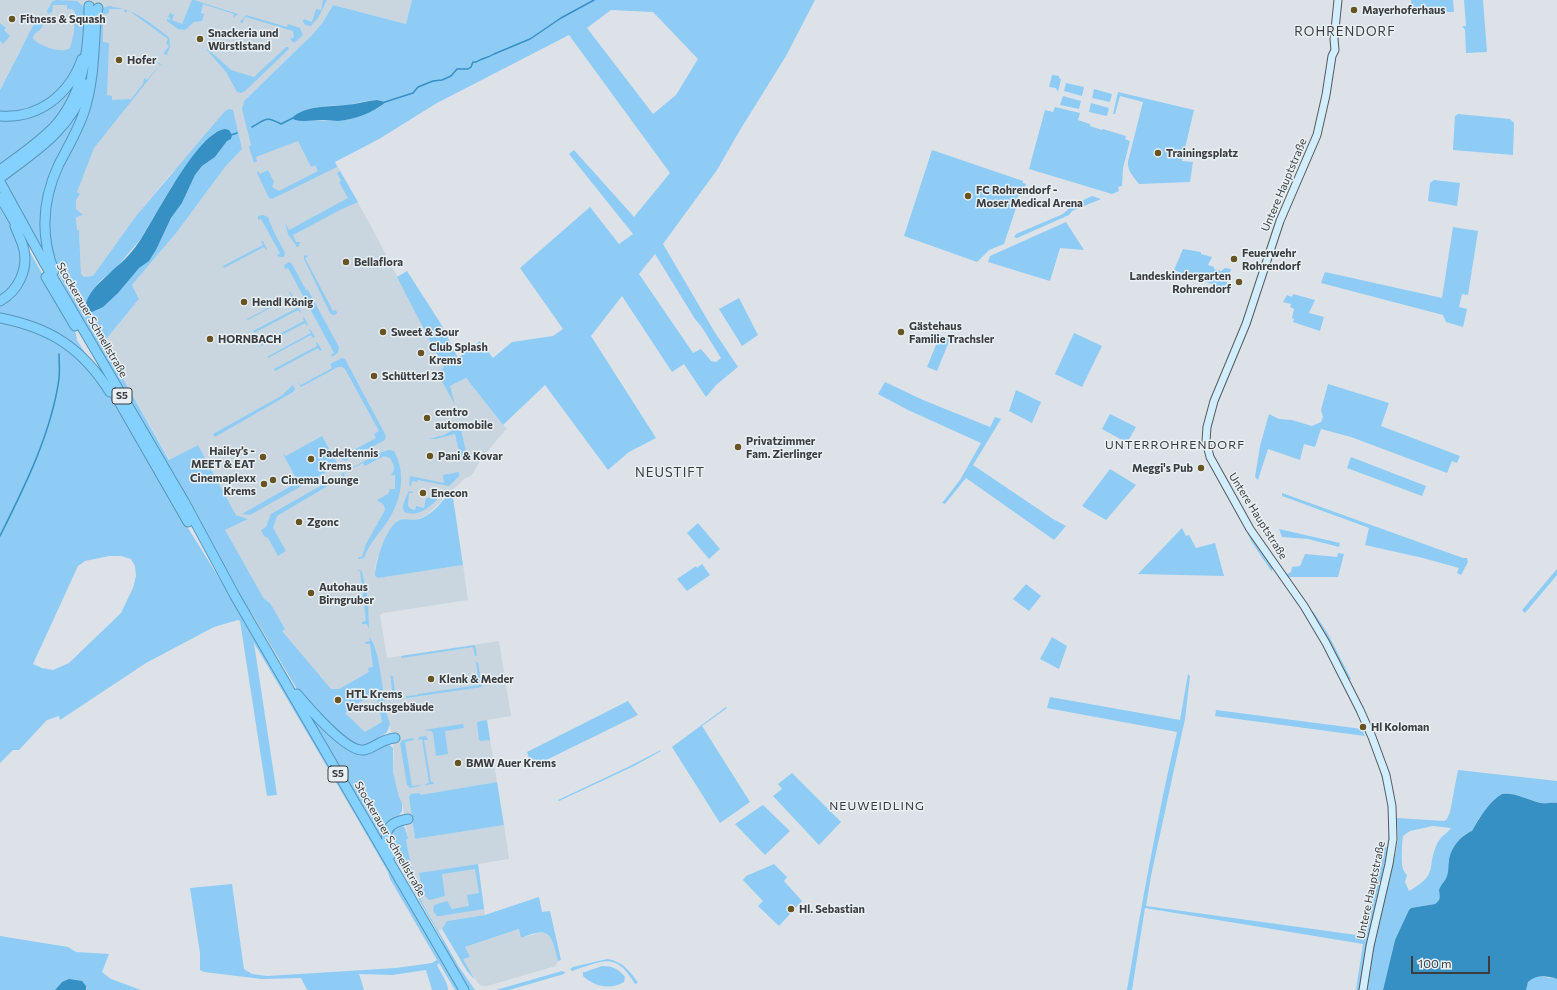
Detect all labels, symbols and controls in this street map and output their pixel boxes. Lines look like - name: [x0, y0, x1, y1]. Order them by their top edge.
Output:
- place label: Mayerhoferhaus: [1362, 3, 1445, 17]
- marker: Mayerhoferhaus: [1349, 5, 1359, 15]
- place label: Fitness & Squash: [20, 12, 106, 26]
- marker: Fitness & Squash: [7, 14, 17, 24]
- district label: ROHRENDORF: [1294, 24, 1396, 40]
- place label: Snackeria und Würstlstand: [208, 26, 278, 52]
- marker: Snackeria und Würstlstand: [195, 34, 205, 44]
- place label: Hofer: [127, 53, 156, 67]
- marker: Hofer: [114, 55, 124, 65]
- street label: Untere Hauptstraße: [1258, 137, 1310, 233]
- place label: Trainingsplatz: [1166, 146, 1238, 160]
- marker: Trainingsplatz: [1153, 148, 1163, 158]
- place label: FC Rohrendorf - Moser Medical Arena: [976, 183, 1083, 209]
- marker: FC Rohrendorf - Moser Medical Arena: [963, 191, 973, 201]
- place label: Feuerwehr Rohrendorf: [1242, 246, 1301, 272]
- marker: Feuerwehr Rohrendorf: [1229, 254, 1239, 264]
- place label: Bellaflora: [354, 255, 403, 269]
- marker: Bellaflora: [341, 257, 351, 267]
- street label: Stockerauer Schnellstraße: [54, 260, 130, 380]
- place label: Landeskindergarten Rohrendorf: [1129, 269, 1231, 295]
- marker: Landeskindergarten Rohrendorf: [1234, 277, 1244, 287]
- place label: Hendl König: [252, 295, 313, 309]
- marker: Hendl König: [239, 297, 249, 307]
- place label: Gästehaus Familie Trachsler: [909, 319, 994, 345]
- place label: Sweet & Sour: [391, 325, 459, 339]
- marker: Sweet & Sour: [378, 327, 388, 337]
- marker: Gästehaus Familie Trachsler: [896, 327, 906, 337]
- place label: HORNBACH: [218, 332, 282, 346]
- marker: HORNBACH: [205, 334, 215, 344]
- place label: Club Splash Krems: [429, 340, 488, 366]
- marker: Club Splash Krems: [416, 348, 426, 358]
- place label: Schütterl 23: [382, 369, 444, 383]
- marker: Schütterl 23: [369, 371, 379, 381]
- road number: S5: [112, 388, 132, 404]
- place label: centro automobile: [435, 405, 493, 431]
- marker: centro automobile: [422, 413, 432, 423]
- place label: Privatzimmer Fam. Zierlinger: [746, 434, 822, 460]
- district label: UNTERROHRENDORF: [1105, 438, 1245, 452]
- marker: Privatzimmer Fam. Zierlinger: [733, 442, 743, 452]
- place label: Hailey’s - MEET & EAT: [191, 444, 255, 470]
- place label: Padeltennis Krems: [319, 446, 378, 472]
- place label: Pani & Kovar: [438, 449, 503, 463]
- marker: Pani & Kovar: [425, 451, 435, 461]
- marker: Hailey’s - MEET & EAT: [258, 452, 268, 462]
- marker: Padeltennis Krems: [306, 454, 316, 464]
- place label: Meggi's Pub: [1132, 461, 1193, 475]
- marker: Meggi's Pub: [1196, 463, 1206, 473]
- district label: NEUSTIFT: [635, 465, 705, 481]
- street label: Untere Hauptstraße: [1226, 470, 1290, 562]
- place label: Cinemaplexx Krems: [190, 471, 256, 497]
- place label: Cinema Lounge: [281, 473, 359, 487]
- marker: Cinema Lounge: [268, 475, 278, 485]
- marker: Cinemaplexx Krems: [259, 479, 269, 489]
- place label: Enecon: [431, 486, 468, 500]
- marker: Enecon: [418, 488, 428, 498]
- place label: Zgonc: [307, 515, 339, 529]
- marker: Zgonc: [294, 517, 304, 527]
- place label: Autohaus Birngruber: [319, 580, 374, 606]
- marker: Autohaus Birngruber: [306, 588, 316, 598]
- place label: Klenk & Meder: [439, 672, 514, 686]
- marker: Klenk & Meder: [426, 674, 436, 684]
- place label: HTL Krems Versuchsgebäude: [346, 687, 434, 713]
- marker: HTL Krems Versuchsgebäude: [333, 695, 343, 705]
- place label: Hl Koloman: [1371, 720, 1429, 734]
- marker: Hl Koloman: [1358, 722, 1368, 732]
- place label: BMW Auer Krems: [466, 756, 556, 770]
- marker: BMW Auer Krems: [453, 758, 463, 768]
- road number: S5: [328, 766, 348, 782]
- street label: Stockerauer Schnellstraße: [352, 779, 428, 899]
- district label: NEUWEIDLING: [829, 799, 925, 813]
- street label: Untere Hauptstraße: [1354, 840, 1388, 940]
- place label: Hl. Sebastian: [799, 902, 865, 916]
- marker: Hl. Sebastian: [786, 904, 796, 914]
- scale bar: [1413, 948, 1492, 974]
- text: 100 m: [1418, 956, 1452, 970]

